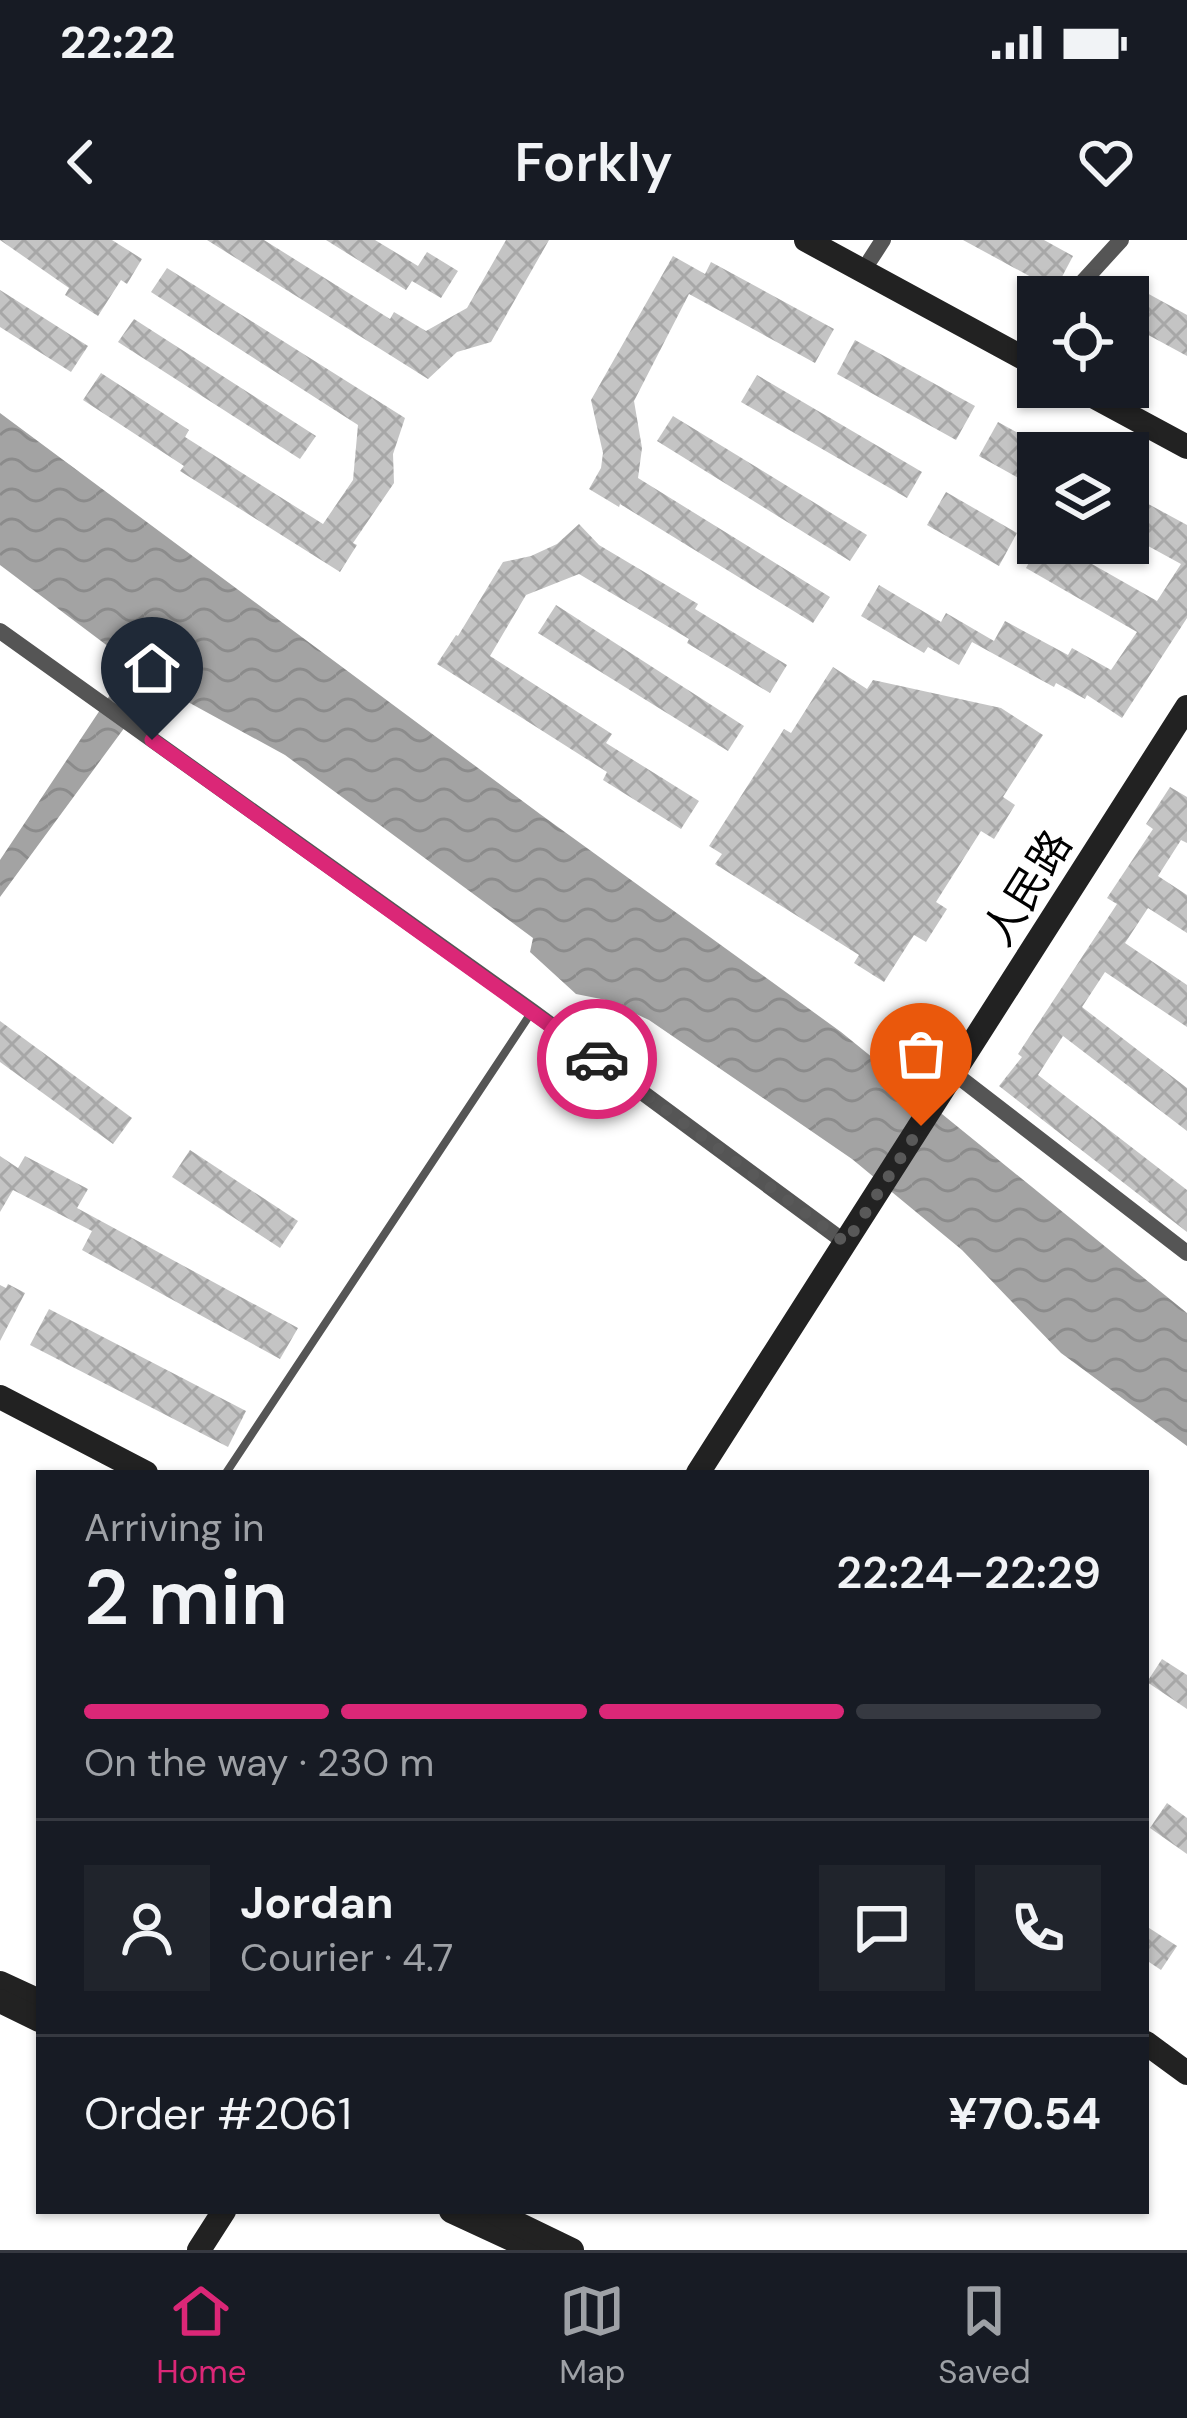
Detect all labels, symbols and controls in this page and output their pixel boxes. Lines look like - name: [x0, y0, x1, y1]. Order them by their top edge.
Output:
- text: 22:22: [60, 13, 175, 72]
- text: Forkly: [514, 127, 673, 198]
- icon: back: [48, 129, 114, 195]
- icon: heart: [1073, 129, 1139, 195]
- map controls: [1017, 276, 1149, 564]
- button: locate: [1017, 276, 1149, 408]
- button: layers: [1017, 432, 1149, 564]
- pin: [101, 617, 203, 740]
- icon: home: [119, 635, 185, 701]
- street label: 人民路: [970, 820, 1084, 956]
- courier: [537, 999, 657, 1119]
- pin: [870, 1003, 972, 1126]
- icon: bag: [888, 1021, 954, 1087]
- icon: car: [564, 1026, 630, 1092]
- text: Arriving in: [84, 1502, 264, 1553]
- text: 22:24–22:29: [836, 1543, 1101, 1602]
- text: 2 min: [84, 1547, 288, 1648]
- text: On the way · 230 m: [84, 1737, 434, 1788]
- button: person: [84, 1865, 210, 1991]
- button: chat: [819, 1865, 945, 1991]
- button: phone: [975, 1865, 1101, 1991]
- text: Jordan: [240, 1873, 393, 1932]
- text: Courier · 4.7: [240, 1932, 453, 1983]
- text: Order #2061: [84, 2084, 352, 2143]
- text: ¥70.54: [948, 2084, 1101, 2143]
- tab: Home: [156, 2278, 247, 2393]
- tab: Map: [559, 2278, 626, 2393]
- tab: Saved: [938, 2278, 1031, 2393]

